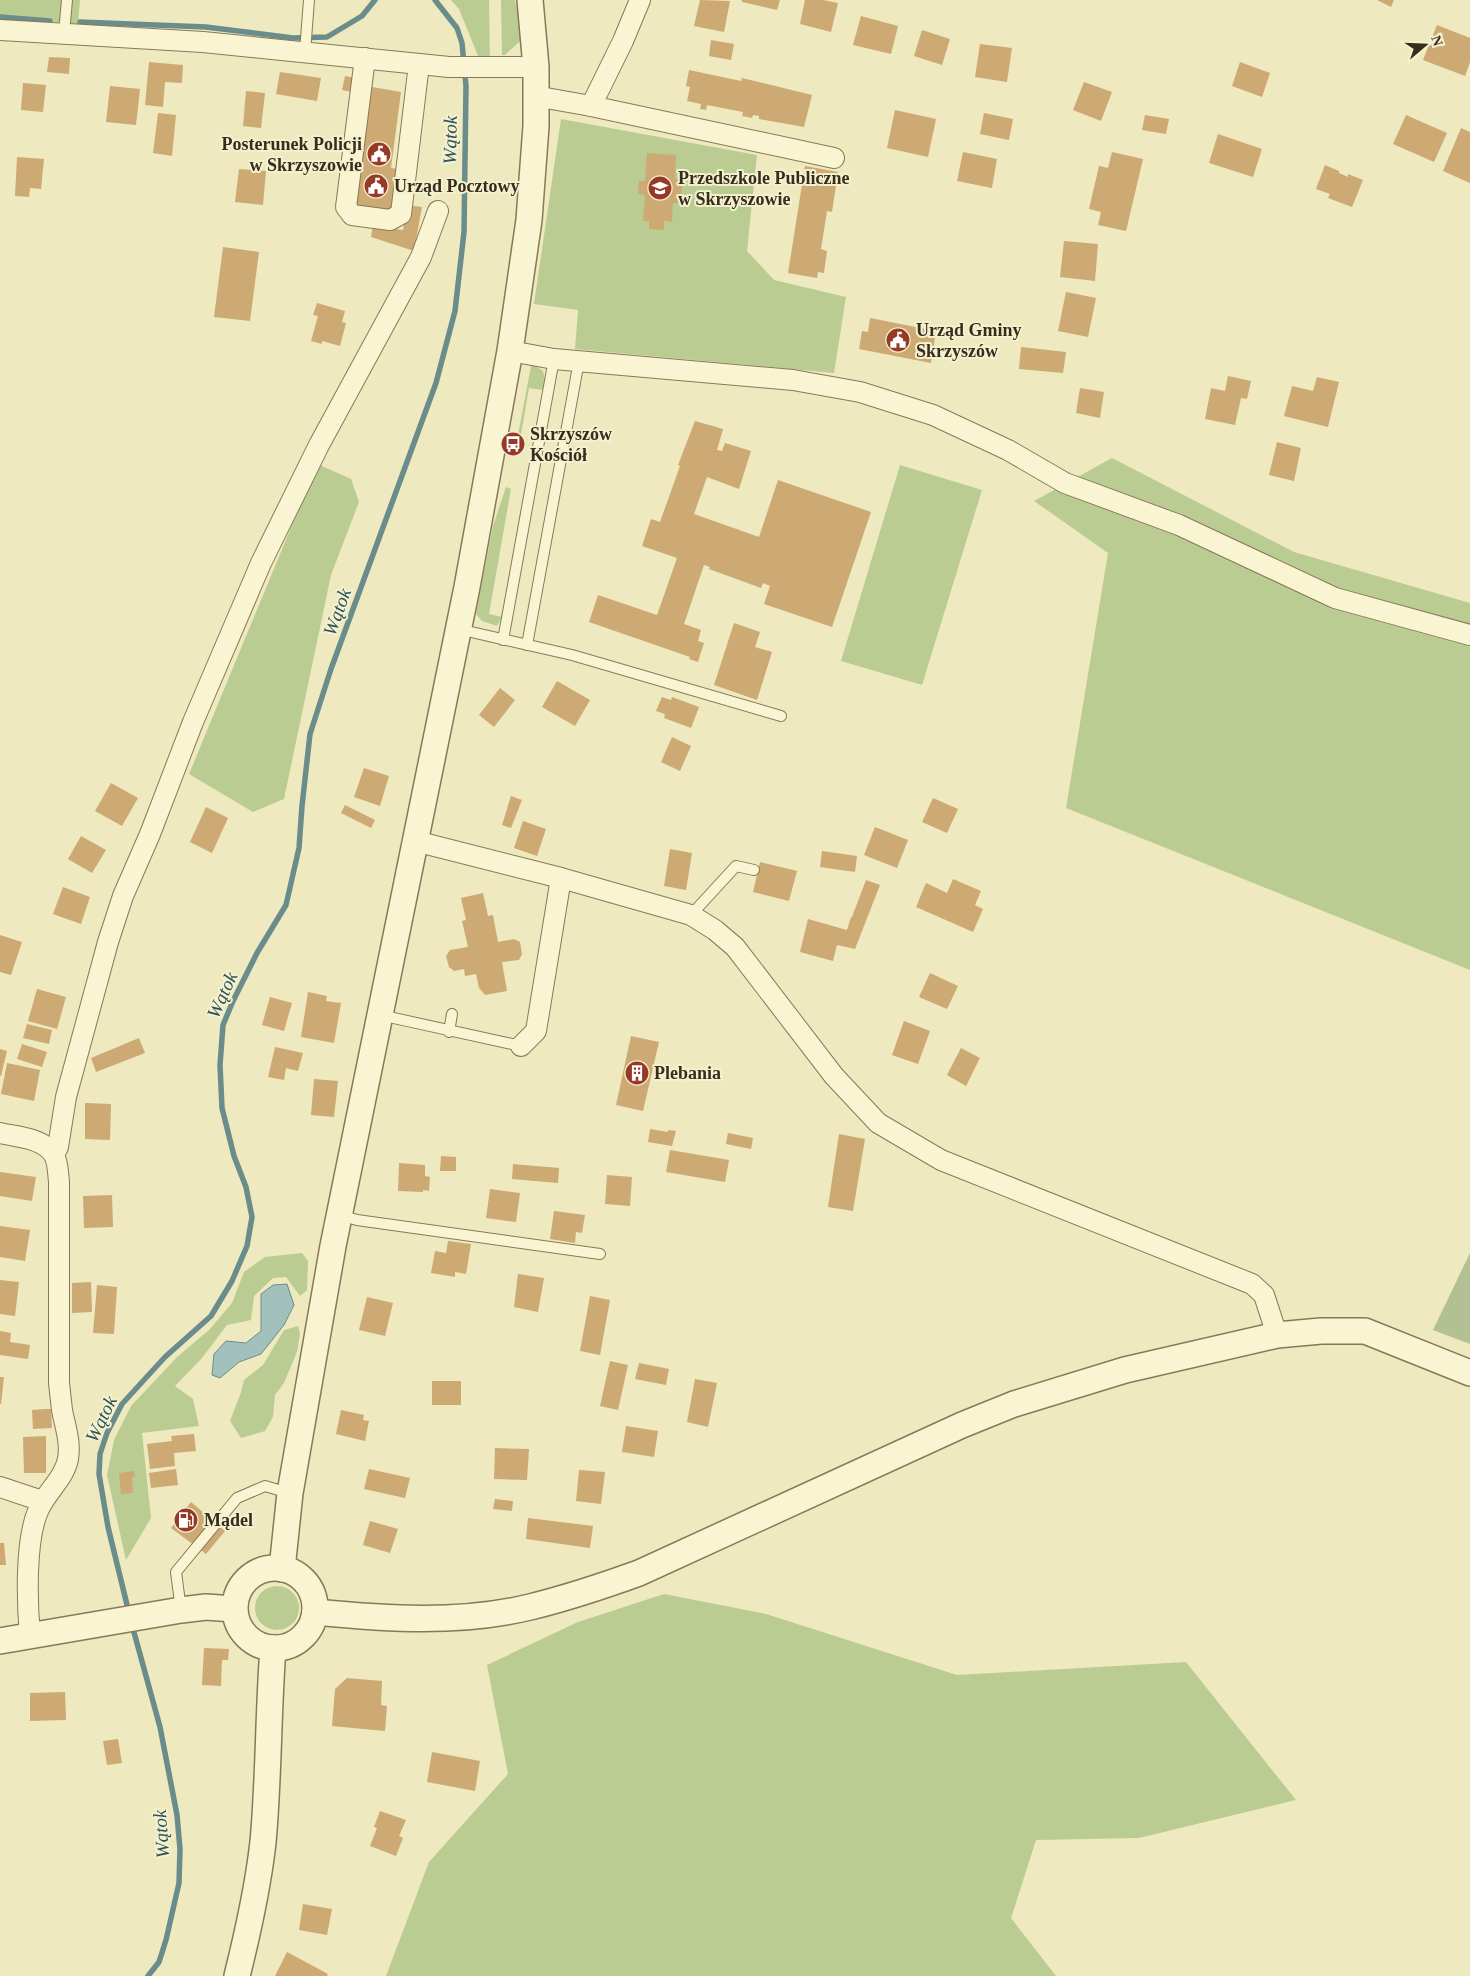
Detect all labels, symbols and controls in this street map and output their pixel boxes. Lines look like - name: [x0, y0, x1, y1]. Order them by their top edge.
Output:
- north arrow: [1400, 20, 1450, 70]
- text: N: [1428, 34, 1446, 48]
- water label: Wątok: [439, 115, 461, 164]
- place label: Posterunek Policji w Skrzyszowie: [222, 134, 362, 175]
- public building icon: Posterunek Policji w Skrzyszowie: [366, 141, 392, 167]
- place label: Przedszkole Publiczne w Skrzyszowie: [678, 168, 849, 209]
- public building icon: Urząd Pocztowy: [363, 173, 389, 199]
- school or university icon: Przedszkole Publiczne w Skrzyszowie: [647, 175, 673, 201]
- place label: Urząd Pocztowy: [394, 176, 519, 196]
- place label: Urząd Gminy Skrzyszów: [916, 320, 1022, 361]
- public building icon: Urząd Gminy Skrzyszów: [885, 327, 911, 353]
- place label: Skrzyszów Kościół: [530, 424, 612, 465]
- bus stop icon: Skrzyszów Kościół: [500, 431, 526, 457]
- water label: Wątok: [319, 585, 355, 638]
- water label: Wątok: [203, 968, 242, 1021]
- building icon: Plebania: [624, 1060, 650, 1086]
- place label: Plebania: [654, 1063, 721, 1083]
- water label: Wątok: [81, 1392, 121, 1445]
- fuel station icon: Mądel: [173, 1507, 199, 1533]
- place label: Mądel: [204, 1510, 253, 1530]
- water label: Wątok: [149, 1808, 173, 1859]

